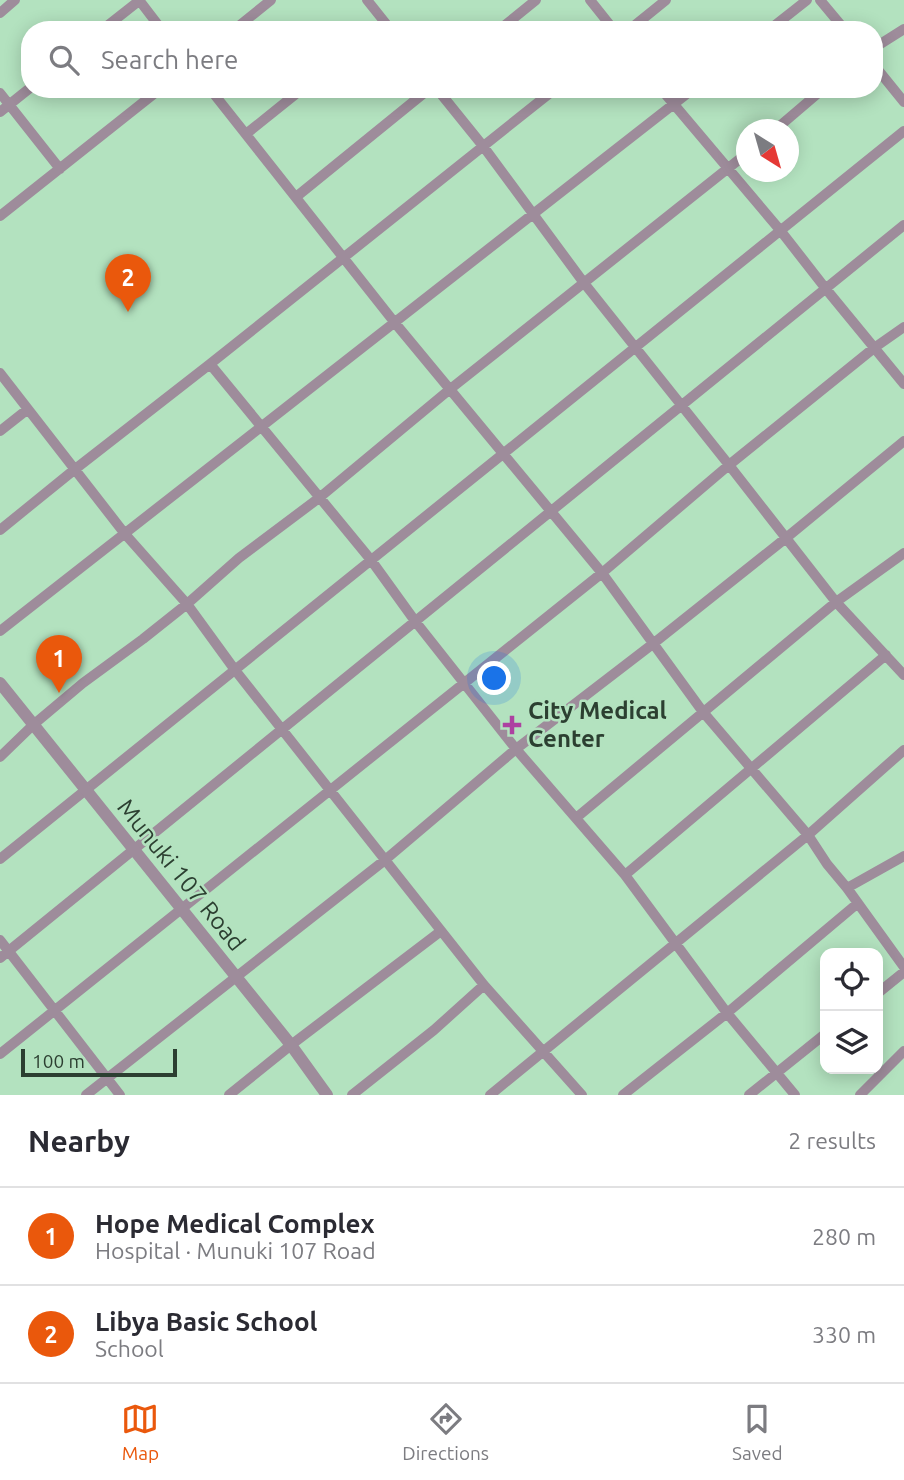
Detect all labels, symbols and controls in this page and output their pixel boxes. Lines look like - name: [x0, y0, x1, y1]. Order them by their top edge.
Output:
- search box: [21, 21, 883, 98]
- icon: search: [45, 41, 83, 79]
- text: Search here: [101, 45, 238, 74]
- north arrow: [736, 119, 799, 182]
- pin: 2: [105, 254, 151, 312]
- pin: 1: [36, 635, 82, 693]
- your location: [477, 661, 511, 695]
- place label: City Medical Center: [528, 697, 667, 752]
- marker: City Medical Center: [502, 715, 522, 735]
- street label: Munuki 107 Road: [112, 794, 251, 956]
- map controls: [820, 948, 883, 1074]
- button: locate: [820, 948, 883, 1011]
- button: layers: [820, 1011, 883, 1074]
- scale bar: [21, 1046, 177, 1078]
- text: 100 m: [32, 1050, 85, 1072]
- text: Nearby: [28, 1124, 130, 1158]
- text: 2 results: [788, 1128, 876, 1153]
- text: Hope Medical Complex: [95, 1209, 375, 1238]
- text: 1: [45, 1224, 57, 1249]
- text: 280 m: [812, 1224, 876, 1249]
- text: Hospital · Munuki 107 Road: [95, 1238, 376, 1263]
- text: Libya Basic School: [95, 1307, 317, 1336]
- text: 2: [45, 1322, 57, 1347]
- text: 330 m: [812, 1322, 876, 1347]
- text: School: [95, 1336, 164, 1361]
- tab: Map: [121, 1400, 159, 1464]
- tab: Directions: [402, 1400, 489, 1464]
- tab: Saved: [732, 1400, 783, 1464]

